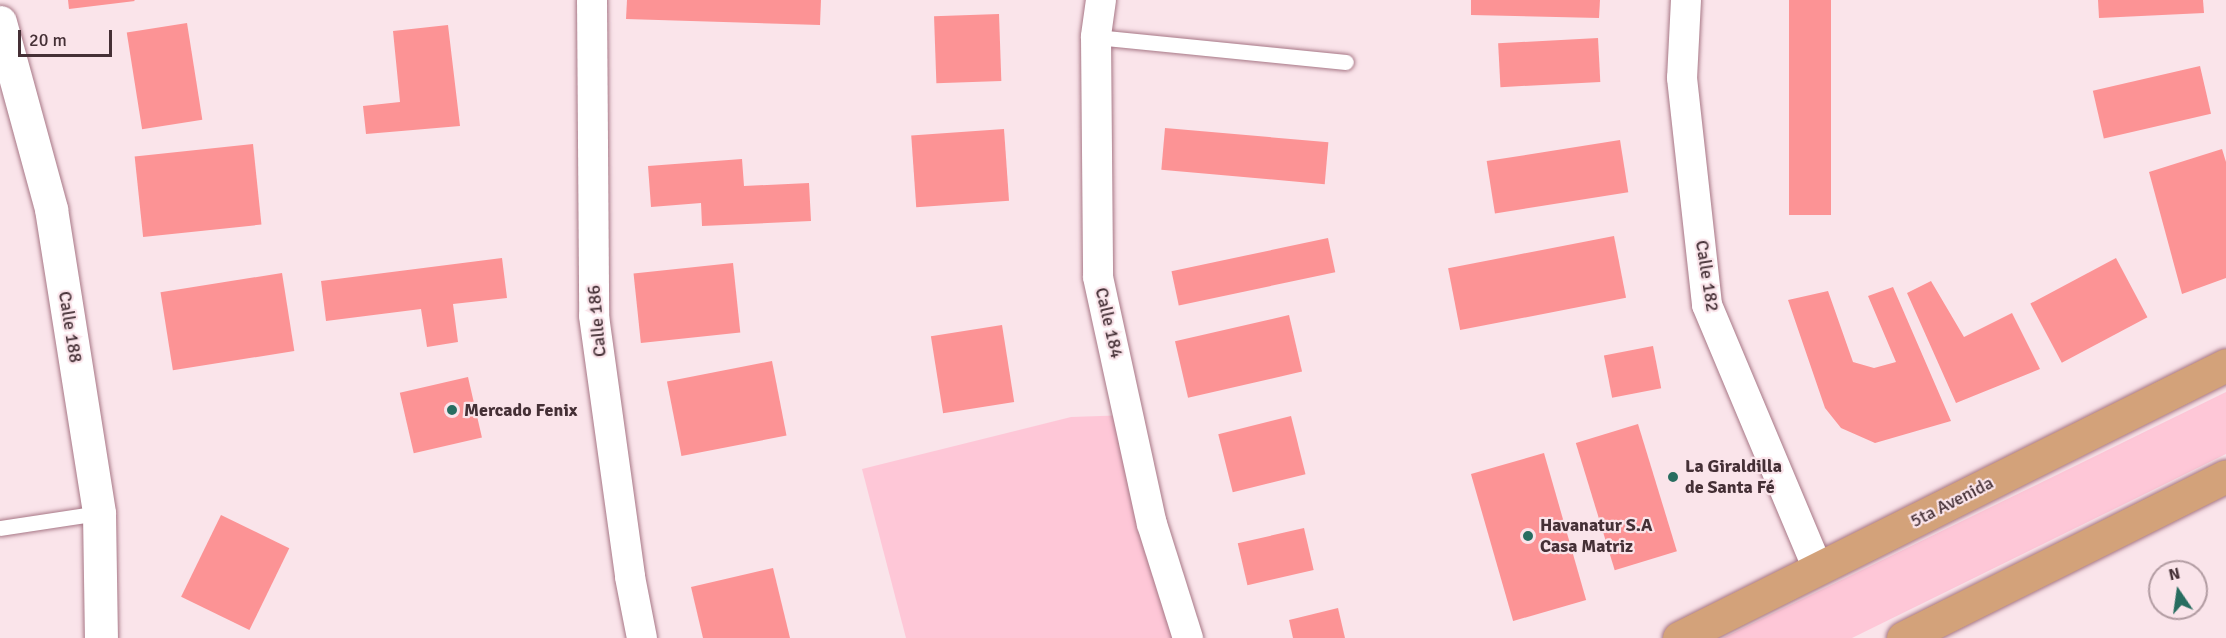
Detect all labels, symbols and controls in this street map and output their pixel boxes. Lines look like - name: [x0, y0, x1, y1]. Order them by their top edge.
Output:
- scale bar: [21, 18, 116, 56]
- text: 20 m: [29, 29, 67, 51]
- street label: Calle 182: [1691, 239, 1723, 313]
- street label: Calle 186: [583, 284, 611, 358]
- street label: Calle 184: [1090, 285, 1128, 361]
- street label: Calle 188: [54, 290, 86, 364]
- place label: Mercado Fenix: [464, 399, 577, 421]
- marker: Mercado Fenix: [445, 403, 459, 417]
- place label: La Giraldilla de Santa Fé: [1685, 456, 1782, 498]
- marker: La Giraldilla de Santa Fé: [1666, 470, 1680, 484]
- street label: 5ta Avenida: [1907, 472, 1997, 532]
- place label: Havanatur S.A Casa Matriz: [1540, 515, 1652, 558]
- marker: Havanatur S.A Casa Matriz: [1521, 529, 1535, 543]
- north arrow: [2148, 560, 2208, 620]
- text: N: [2167, 563, 2182, 585]

